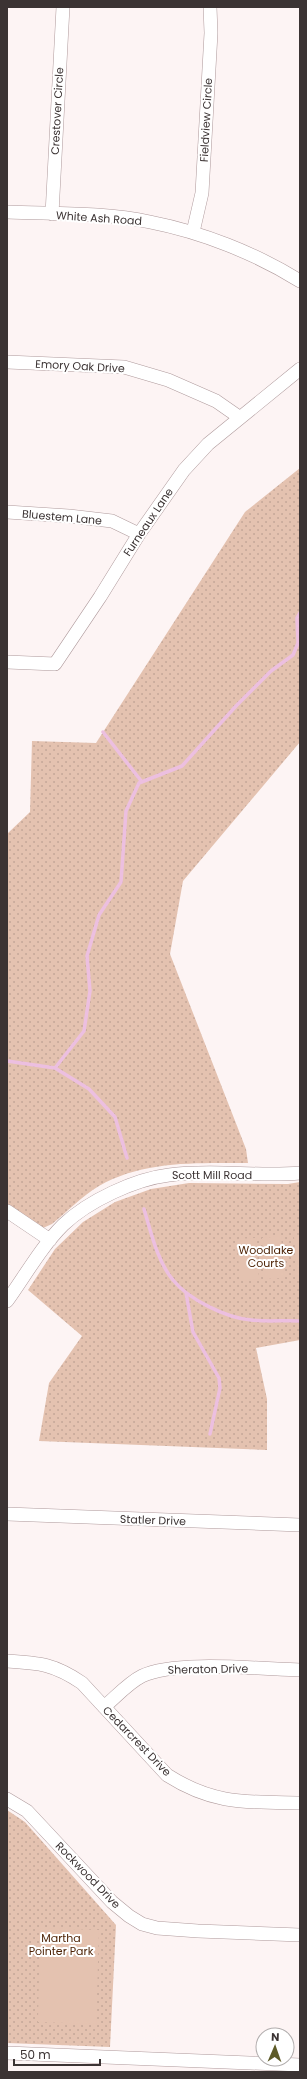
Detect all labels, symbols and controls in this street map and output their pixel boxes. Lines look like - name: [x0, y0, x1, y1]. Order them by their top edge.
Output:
- street label: Crestover Circle: [47, 67, 67, 155]
- street label: Fieldview Circle: [196, 77, 216, 163]
- street label: White Ash Road: [56, 207, 142, 229]
- street label: Emory Oak Drive: [35, 356, 125, 376]
- street label: Furneaux Lane: [119, 485, 177, 559]
- street label: Bluestem Lane: [21, 506, 103, 528]
- street label: Scott Mill Road: [172, 1167, 252, 1183]
- park label: Woodlake Courts: [239, 1242, 294, 1271]
- street label: Statler Drive: [120, 1511, 186, 1529]
- street label: Sheraton Drive: [168, 1660, 249, 1678]
- street label: Cedarcrest Drive: [99, 1702, 175, 1780]
- street label: Rockwood Drive: [52, 1838, 124, 1912]
- park label: Martha Pointer Park: [29, 1930, 94, 1959]
- north arrow: [255, 2027, 295, 2067]
- text: N: [271, 2029, 280, 2045]
- scale bar: [14, 2041, 100, 2067]
- text: 50 m: [20, 2046, 51, 2063]

